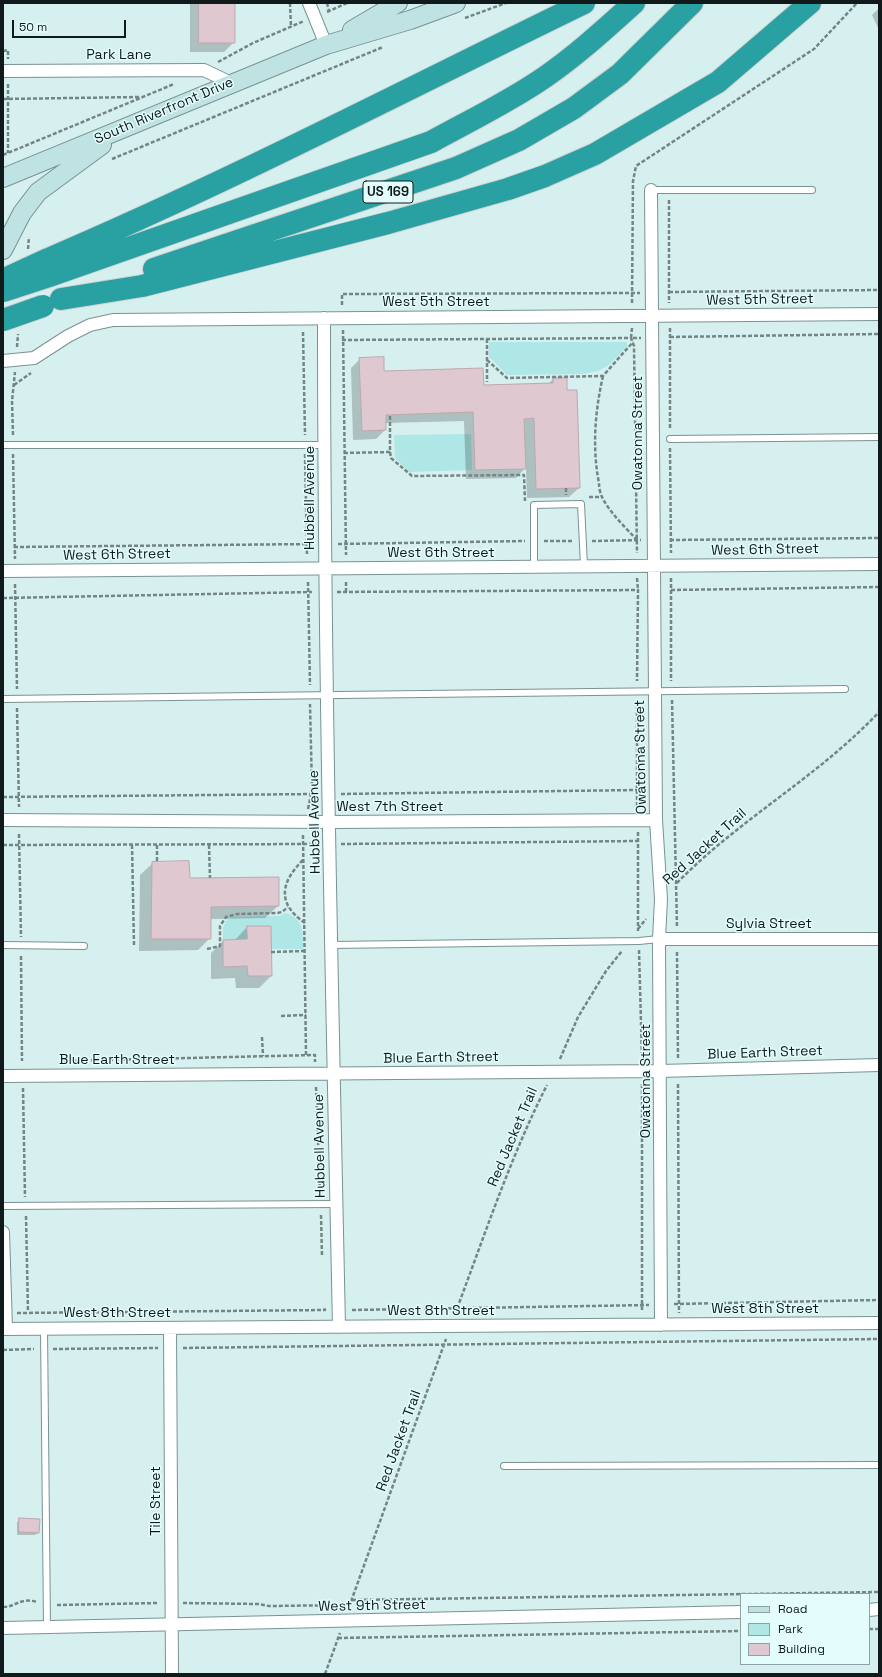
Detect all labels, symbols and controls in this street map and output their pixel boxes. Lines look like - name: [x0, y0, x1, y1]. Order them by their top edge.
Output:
- scale bar: [14, 12, 128, 38]
- text: 50 m: [19, 19, 47, 35]
- street label: Park Lane: [86, 47, 152, 63]
- street label: South Riverfront Drive: [92, 74, 236, 148]
- road number: US 169: [363, 181, 413, 203]
- street label: West 5th Street: [706, 291, 814, 309]
- street label: West 5th Street: [382, 294, 490, 310]
- street label: Owatonna Street: [630, 376, 646, 490]
- street label: Hubbell Avenue: [302, 446, 318, 550]
- street label: West 6th Street: [711, 541, 819, 559]
- street label: West 6th Street: [387, 545, 495, 561]
- street label: West 6th Street: [63, 546, 171, 564]
- street label: Owatonna Street: [632, 700, 650, 814]
- street label: Hubbell Avenue: [306, 770, 324, 874]
- street label: West 7th Street: [337, 799, 443, 815]
- street label: Red Jacket Trail: [660, 805, 750, 889]
- street label: Sylvia Street: [726, 916, 812, 932]
- street label: Owatonna Street: [638, 1024, 654, 1138]
- street label: Blue Earth Street: [707, 1043, 823, 1063]
- street label: Blue Earth Street: [383, 1049, 499, 1067]
- street label: Blue Earth Street: [59, 1052, 175, 1068]
- street label: Red Jacket Trail: [485, 1085, 541, 1189]
- street label: Hubbell Avenue: [311, 1094, 329, 1198]
- street label: West 8th Street: [711, 1301, 819, 1317]
- street label: West 8th Street: [387, 1303, 495, 1319]
- street label: West 8th Street: [63, 1305, 171, 1321]
- street label: Red Jacket Trail: [373, 1388, 425, 1494]
- street label: Tile Street: [148, 1466, 164, 1536]
- legend: [740, 1593, 870, 1665]
- street label: West 9th Street: [318, 1597, 426, 1615]
- text: Road: [778, 1601, 807, 1617]
- text: Park: [778, 1621, 803, 1637]
- text: Building: [778, 1641, 825, 1657]

